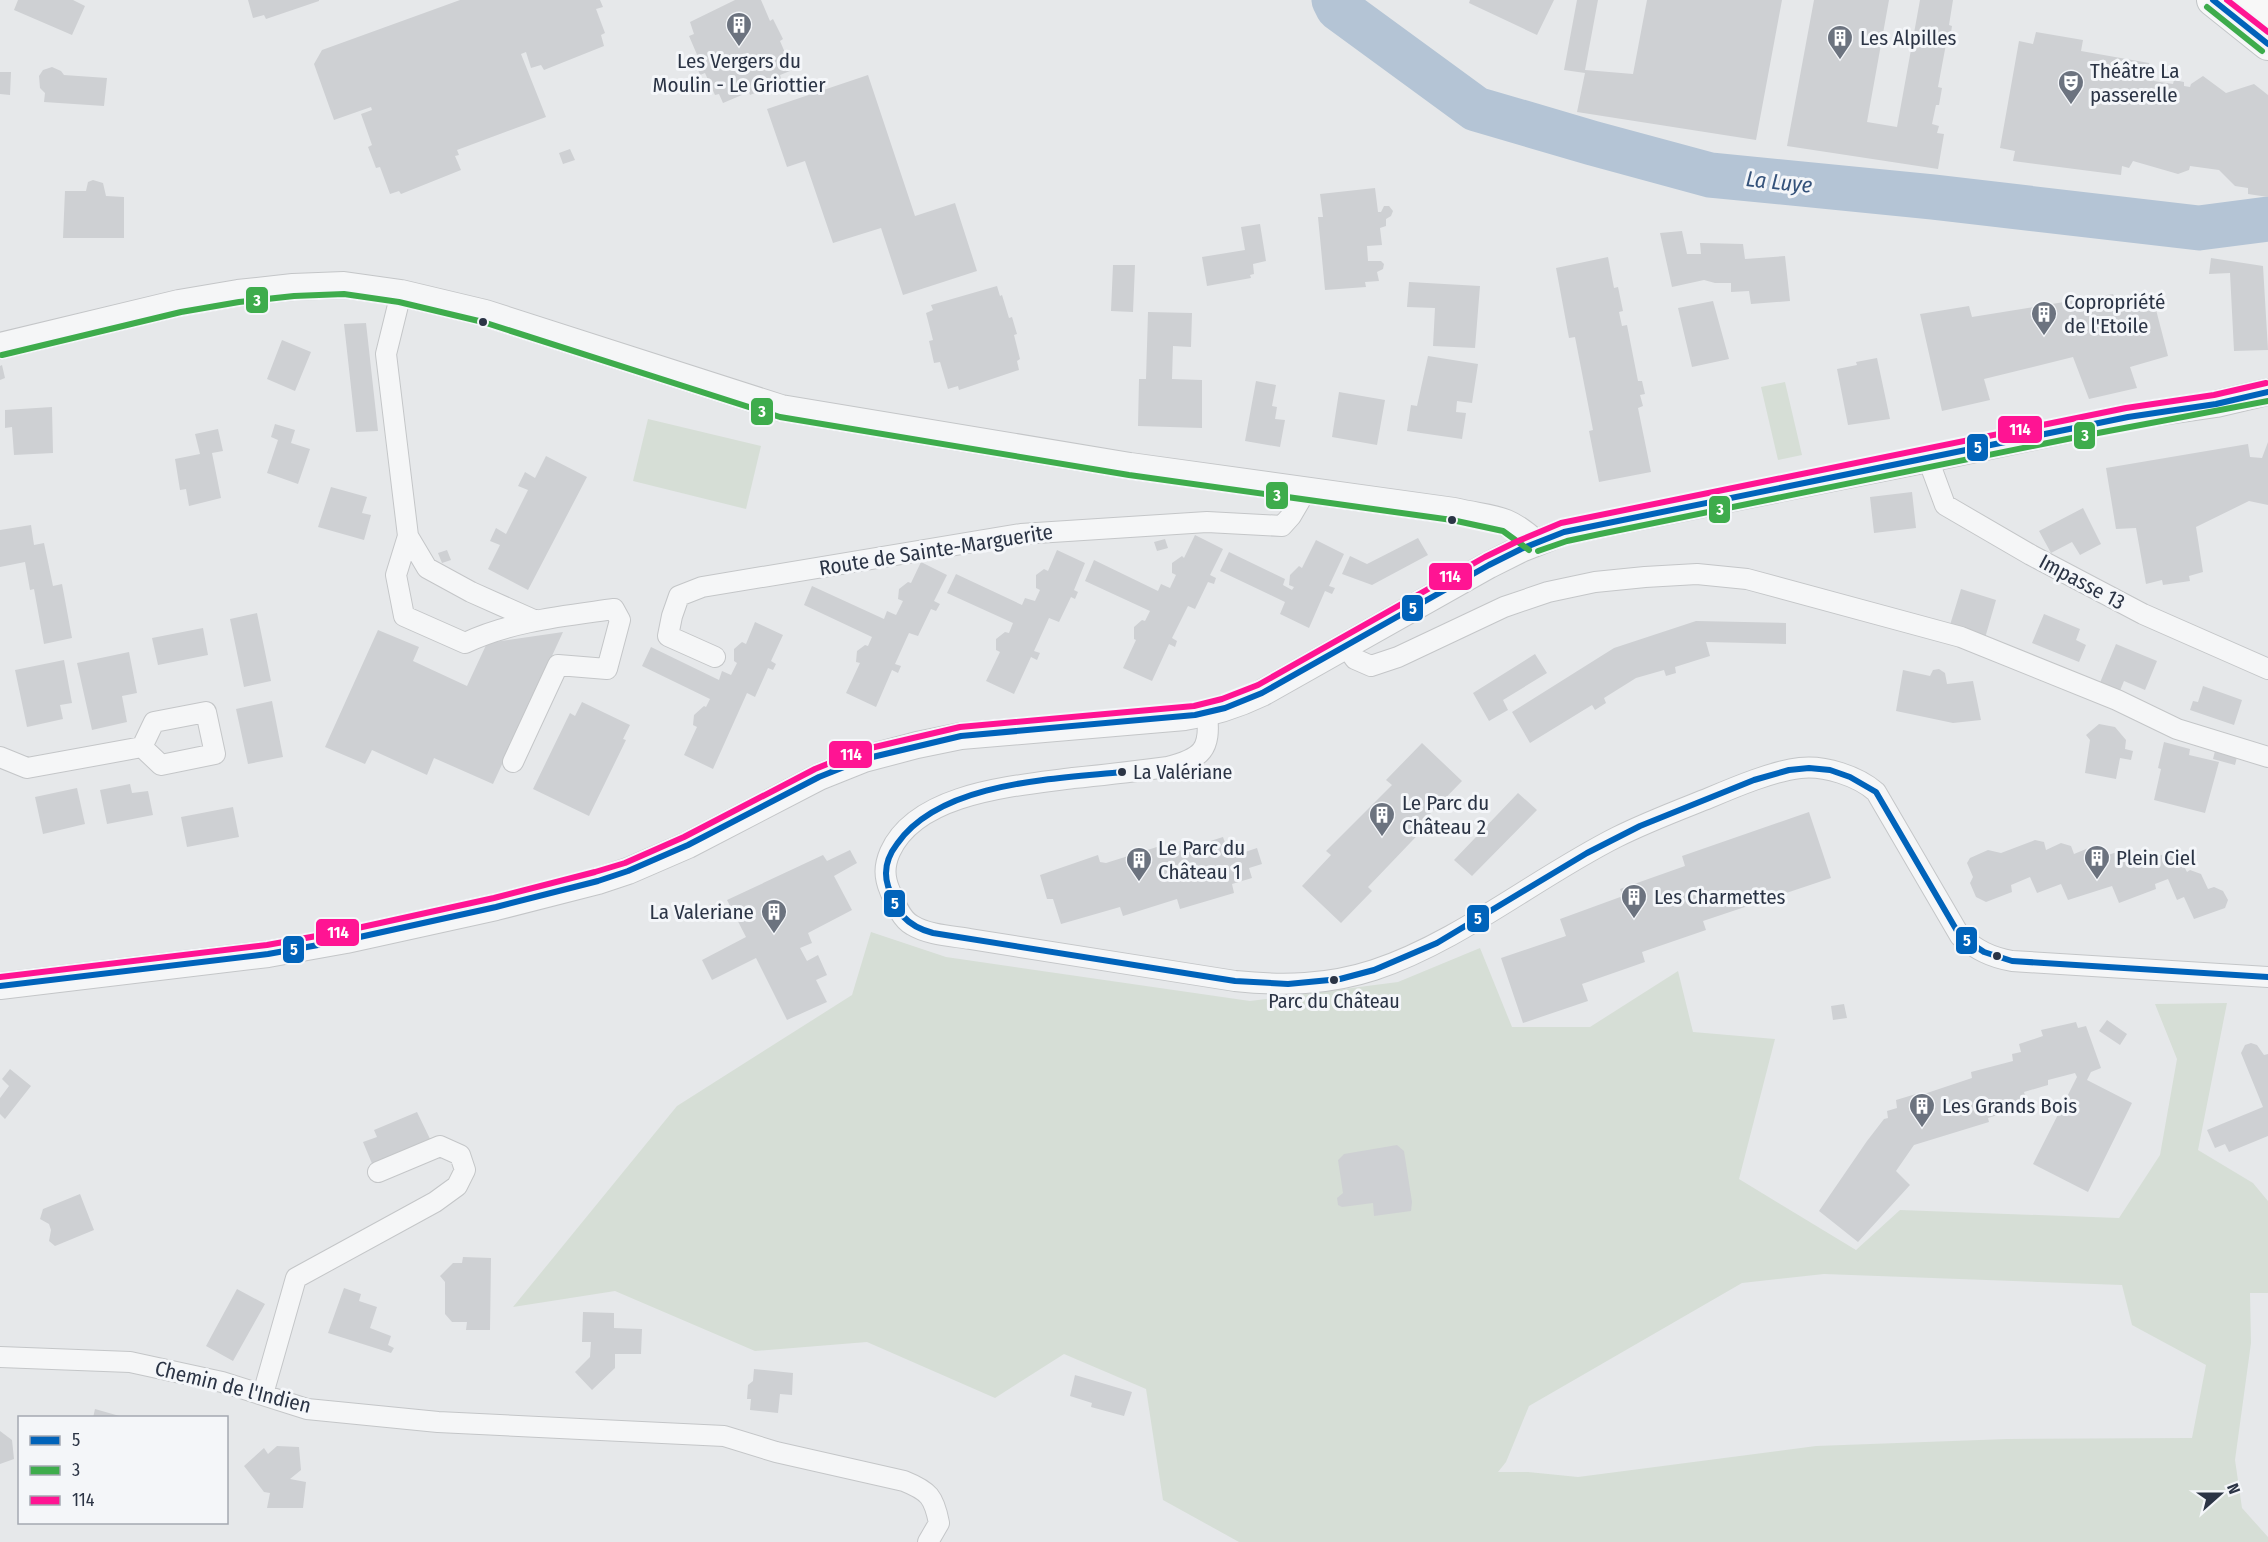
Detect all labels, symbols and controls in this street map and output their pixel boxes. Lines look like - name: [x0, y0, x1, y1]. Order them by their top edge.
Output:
- building icon: Les Vergers du Moulin - Le Griottier: [724, 10, 754, 48]
- building icon: Les Alpilles: [1825, 23, 1855, 61]
- place label: Les Alpilles: [1860, 25, 1957, 51]
- place label: Les Vergers du Moulin - Le Griottier: [652, 48, 826, 98]
- place label: Théâtre La passerelle: [2090, 58, 2180, 108]
- theatre icon: Théâtre La passerelle: [2056, 68, 2086, 106]
- water label: La Luye: [1745, 165, 1813, 199]
- line badge: 3: [245, 286, 269, 314]
- place label: Copropriété de l'Etoile: [2064, 289, 2165, 339]
- text: 3: [252, 291, 261, 310]
- building icon: Copropriété de l'Etoile: [2029, 299, 2059, 337]
- unlabelled marker: [477, 316, 489, 328]
- line badge: 3: [750, 397, 774, 426]
- text: 3: [757, 402, 766, 421]
- line badge: 114: [1997, 415, 2043, 444]
- text: 114: [2009, 420, 2031, 439]
- line badge: 3: [2073, 421, 2096, 450]
- text: 3: [2080, 426, 2089, 445]
- line badge: 5: [1966, 433, 1989, 462]
- text: 5: [1974, 438, 1982, 457]
- line badge: 3: [1265, 481, 1289, 510]
- text: 3: [1272, 486, 1281, 505]
- line badge: 3: [1708, 495, 1731, 524]
- text: 3: [1715, 500, 1724, 519]
- unlabelled marker: [1446, 514, 1458, 526]
- street label: Route de Sainte-Marguerite: [817, 519, 1055, 581]
- street label: Impasse 13: [2035, 549, 2129, 615]
- line badge: 114: [1428, 562, 1473, 591]
- text: 114: [1439, 567, 1461, 586]
- line badge: 5: [1401, 594, 1424, 622]
- text: 5: [1409, 599, 1417, 618]
- line badge: 114: [828, 740, 873, 769]
- text: 114: [840, 745, 862, 764]
- place label: La Valériane: [1133, 760, 1233, 784]
- marker: La Valériane: [1116, 766, 1128, 778]
- place label: Le Parc du Château 2: [1402, 790, 1489, 840]
- building icon: Le Parc du Château 2: [1367, 800, 1397, 838]
- place label: Le Parc du Château 1: [1158, 835, 1245, 885]
- building icon: Plein Ciel: [2082, 843, 2112, 881]
- building icon: Le Parc du Château 1: [1124, 845, 1154, 883]
- place label: Plein Ciel: [2116, 845, 2196, 871]
- building icon: Les Charmettes: [1619, 882, 1649, 920]
- place label: Les Charmettes: [1654, 884, 1786, 910]
- line badge: 5: [883, 889, 906, 918]
- text: 5: [891, 894, 899, 913]
- building icon: La Valeriane: [759, 897, 789, 935]
- place label: La Valeriane: [650, 899, 754, 925]
- line badge: 5: [1466, 904, 1490, 933]
- text: 5: [1474, 909, 1482, 928]
- line badge: 114: [315, 918, 360, 947]
- text: 114: [327, 923, 349, 942]
- line badge: 5: [1955, 926, 1978, 955]
- text: 5: [1963, 931, 1971, 950]
- line badge: 5: [282, 935, 305, 964]
- text: 5: [290, 940, 298, 959]
- unlabelled marker: [1991, 950, 2003, 962]
- marker: Parc du Château: [1328, 974, 1340, 986]
- place label: Parc du Château: [1268, 989, 1400, 1013]
- building icon: Les Grands Bois: [1907, 1091, 1937, 1129]
- place label: Les Grands Bois: [1942, 1093, 2077, 1119]
- street label: Chemin de l'Indien: [152, 1355, 314, 1419]
- legend: [18, 1416, 228, 1524]
- text: 5: [72, 1429, 80, 1451]
- text: 3: [72, 1459, 80, 1481]
- north arrow: [2190, 1464, 2250, 1524]
- text: N: [2223, 1481, 2244, 1497]
- text: 114: [72, 1489, 95, 1511]

